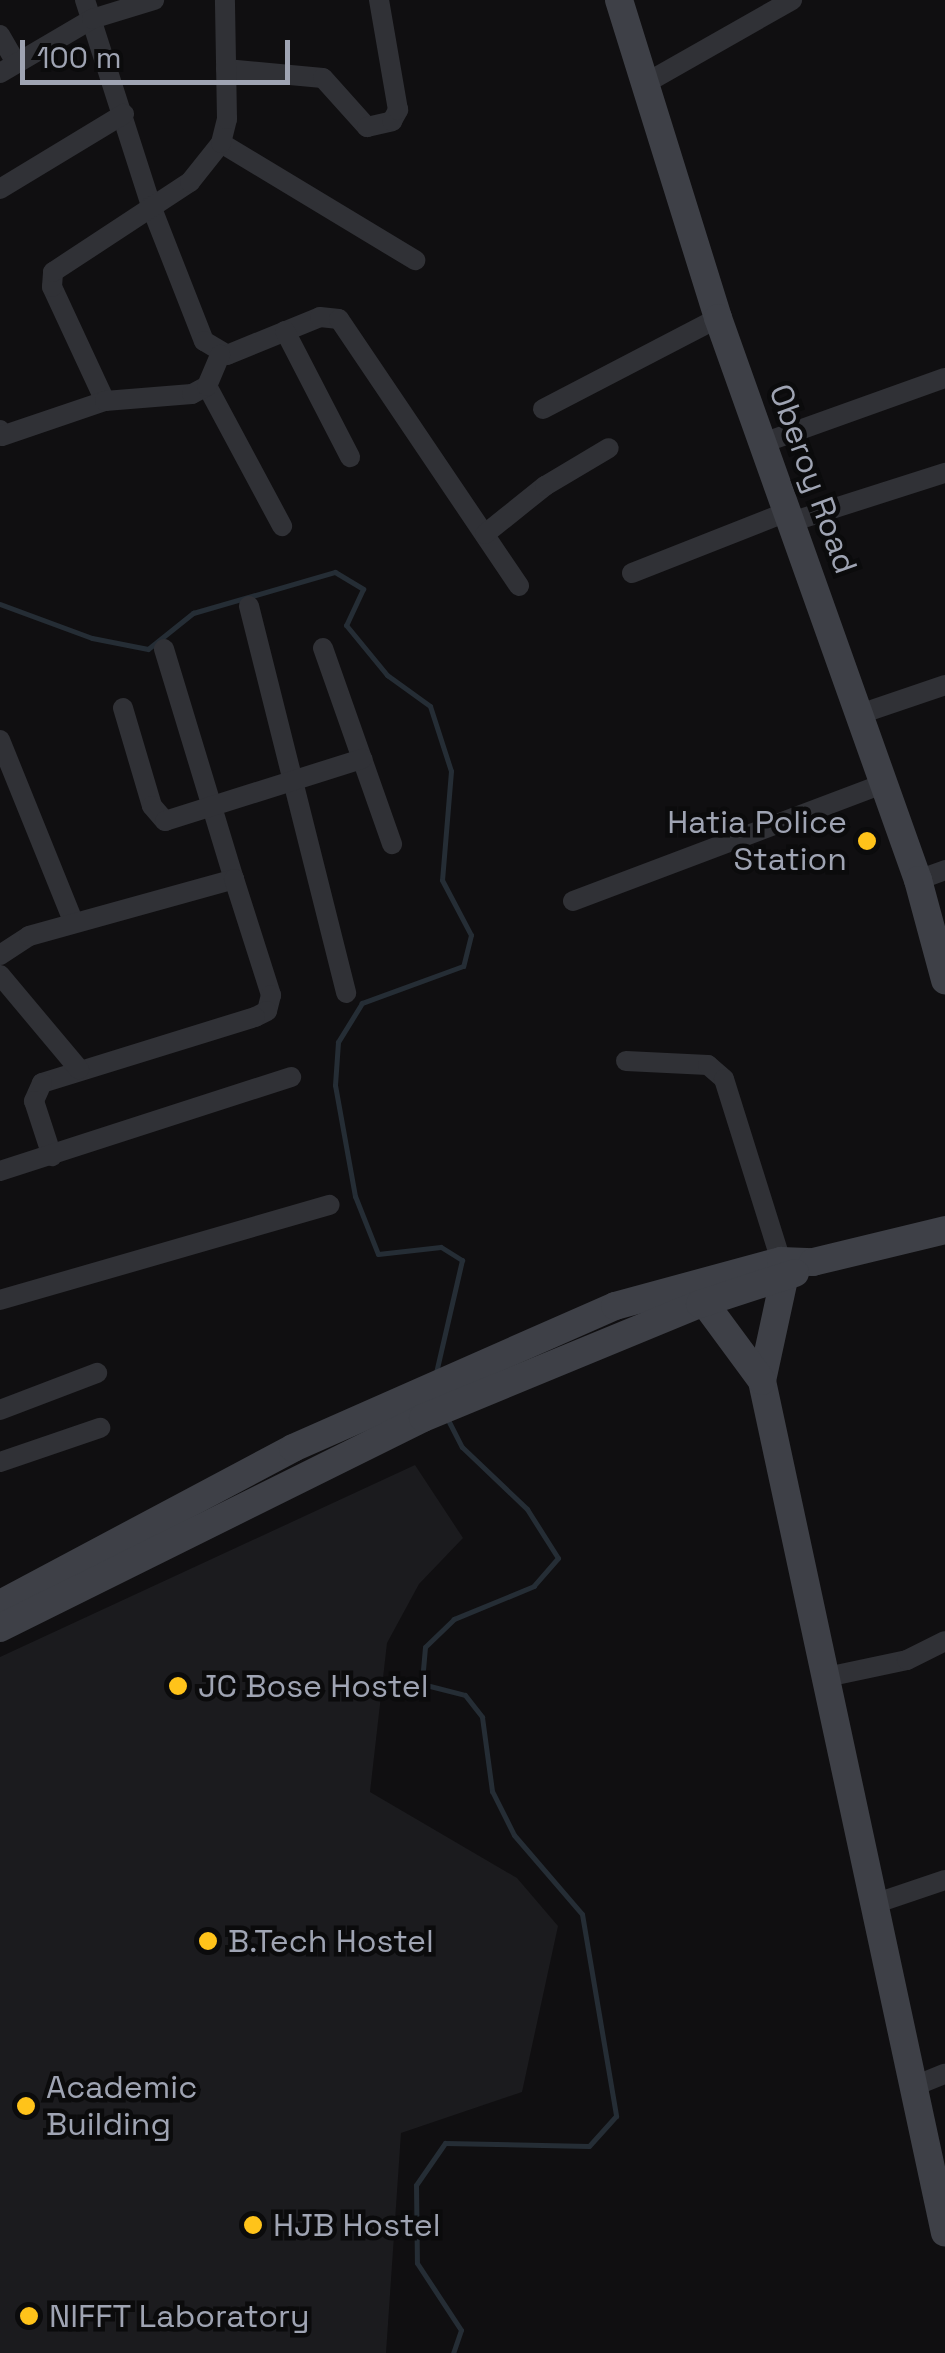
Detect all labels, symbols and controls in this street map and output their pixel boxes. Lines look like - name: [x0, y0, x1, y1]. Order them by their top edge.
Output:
- scale bar: [25, 20, 295, 82]
- text: 100 m: [37, 38, 122, 77]
- street label: Oberoy Road: [761, 379, 865, 579]
- place label: Hatia Police Station: [667, 804, 847, 879]
- marker: Hatia Police Station: [856, 830, 878, 852]
- place label: JC Bose Hostel: [198, 1667, 428, 1705]
- marker: JC Bose Hostel: [167, 1675, 189, 1697]
- place label: B.Tech Hostel: [228, 1922, 434, 1960]
- marker: B.Tech Hostel: [197, 1930, 219, 1952]
- place label: Academic Building: [46, 2069, 197, 2144]
- marker: Academic Building: [15, 2095, 37, 2117]
- place label: HJB Hostel: [273, 2206, 441, 2244]
- marker: HJB Hostel: [242, 2214, 264, 2236]
- place label: NIFFT Laboratory: [49, 2297, 310, 2335]
- marker: NIFFT Laboratory: [18, 2305, 40, 2327]

